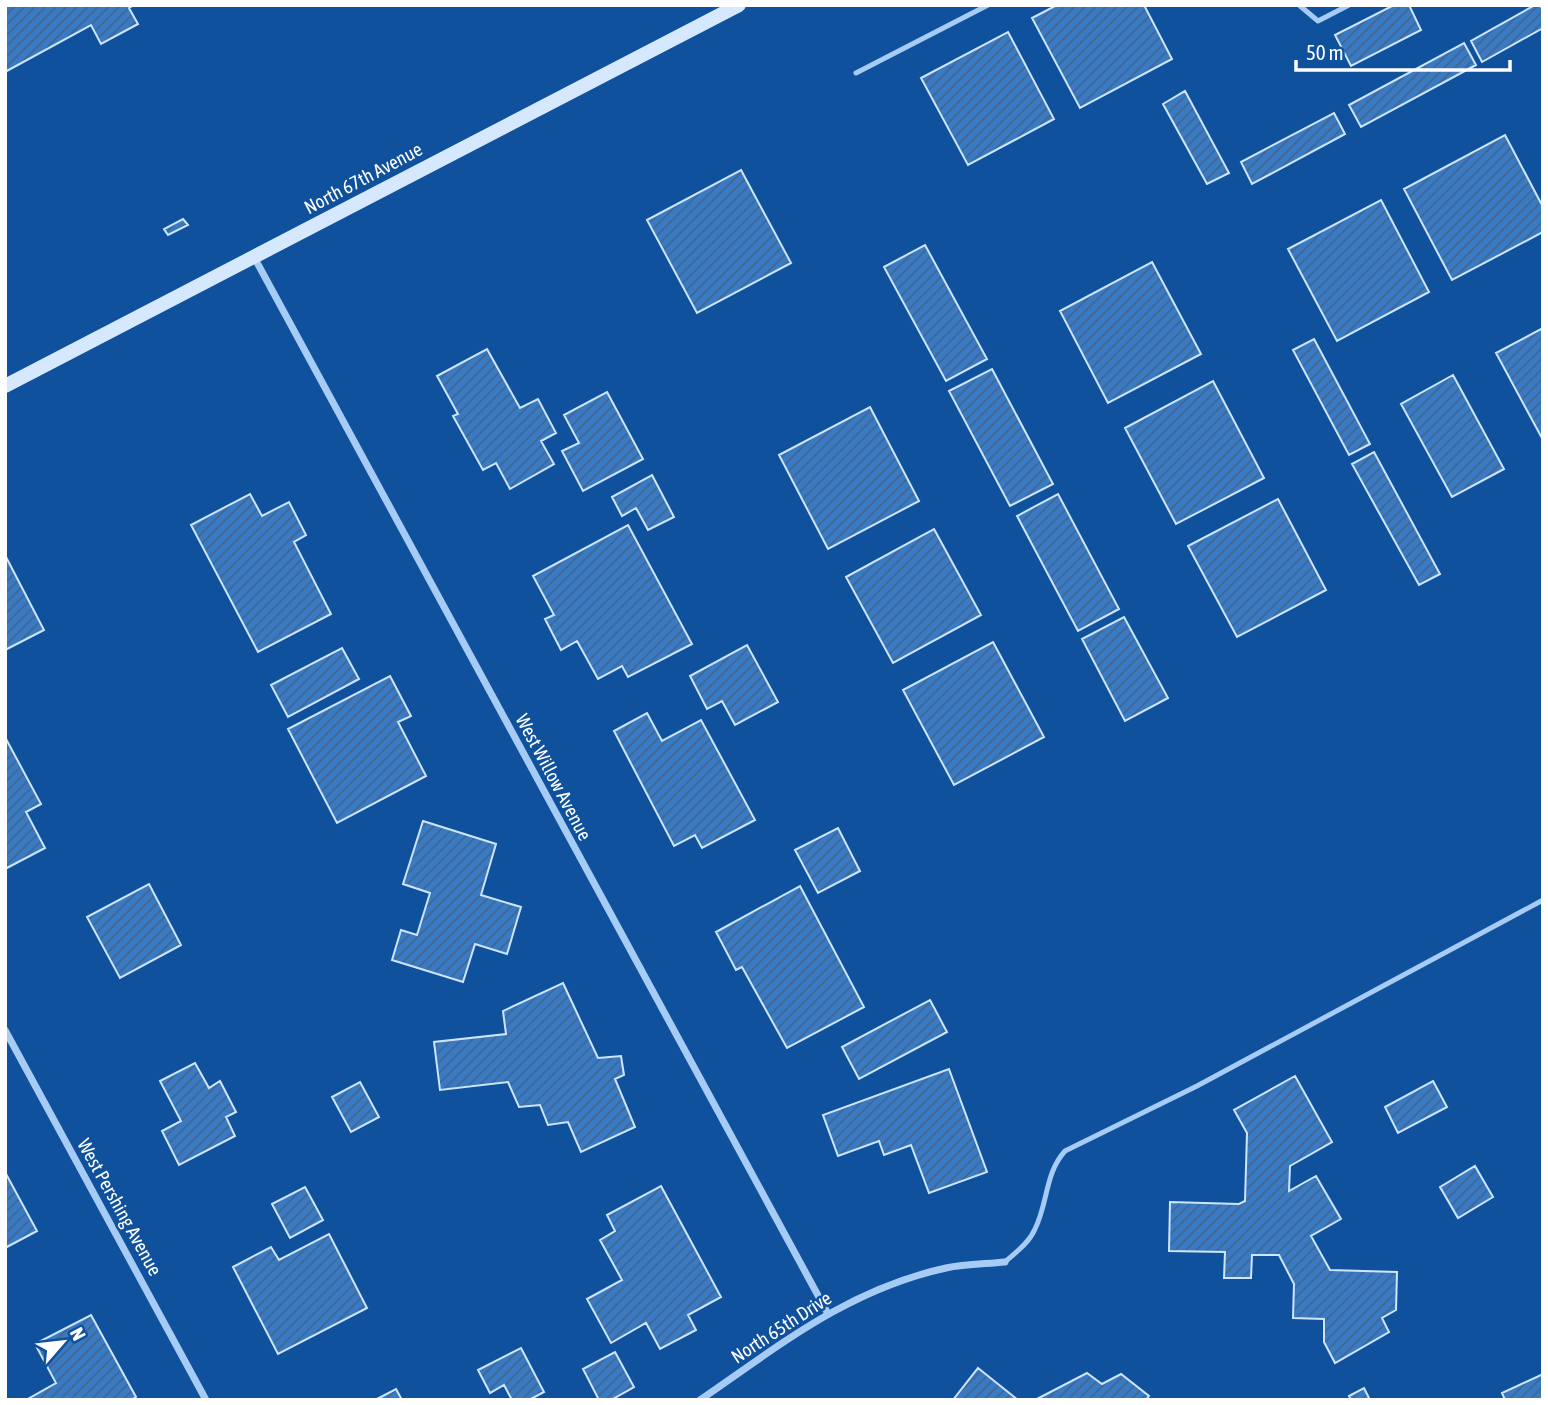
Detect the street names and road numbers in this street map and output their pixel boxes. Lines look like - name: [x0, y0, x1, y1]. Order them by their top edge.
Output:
- street label: North 67th Avenue: [300, 138, 426, 218]
- street label: West Willow Avenue: [511, 710, 597, 844]
- street label: West Pershing Avenue: [73, 1135, 167, 1279]
- street label: North 65th Drive: [727, 1286, 835, 1368]

